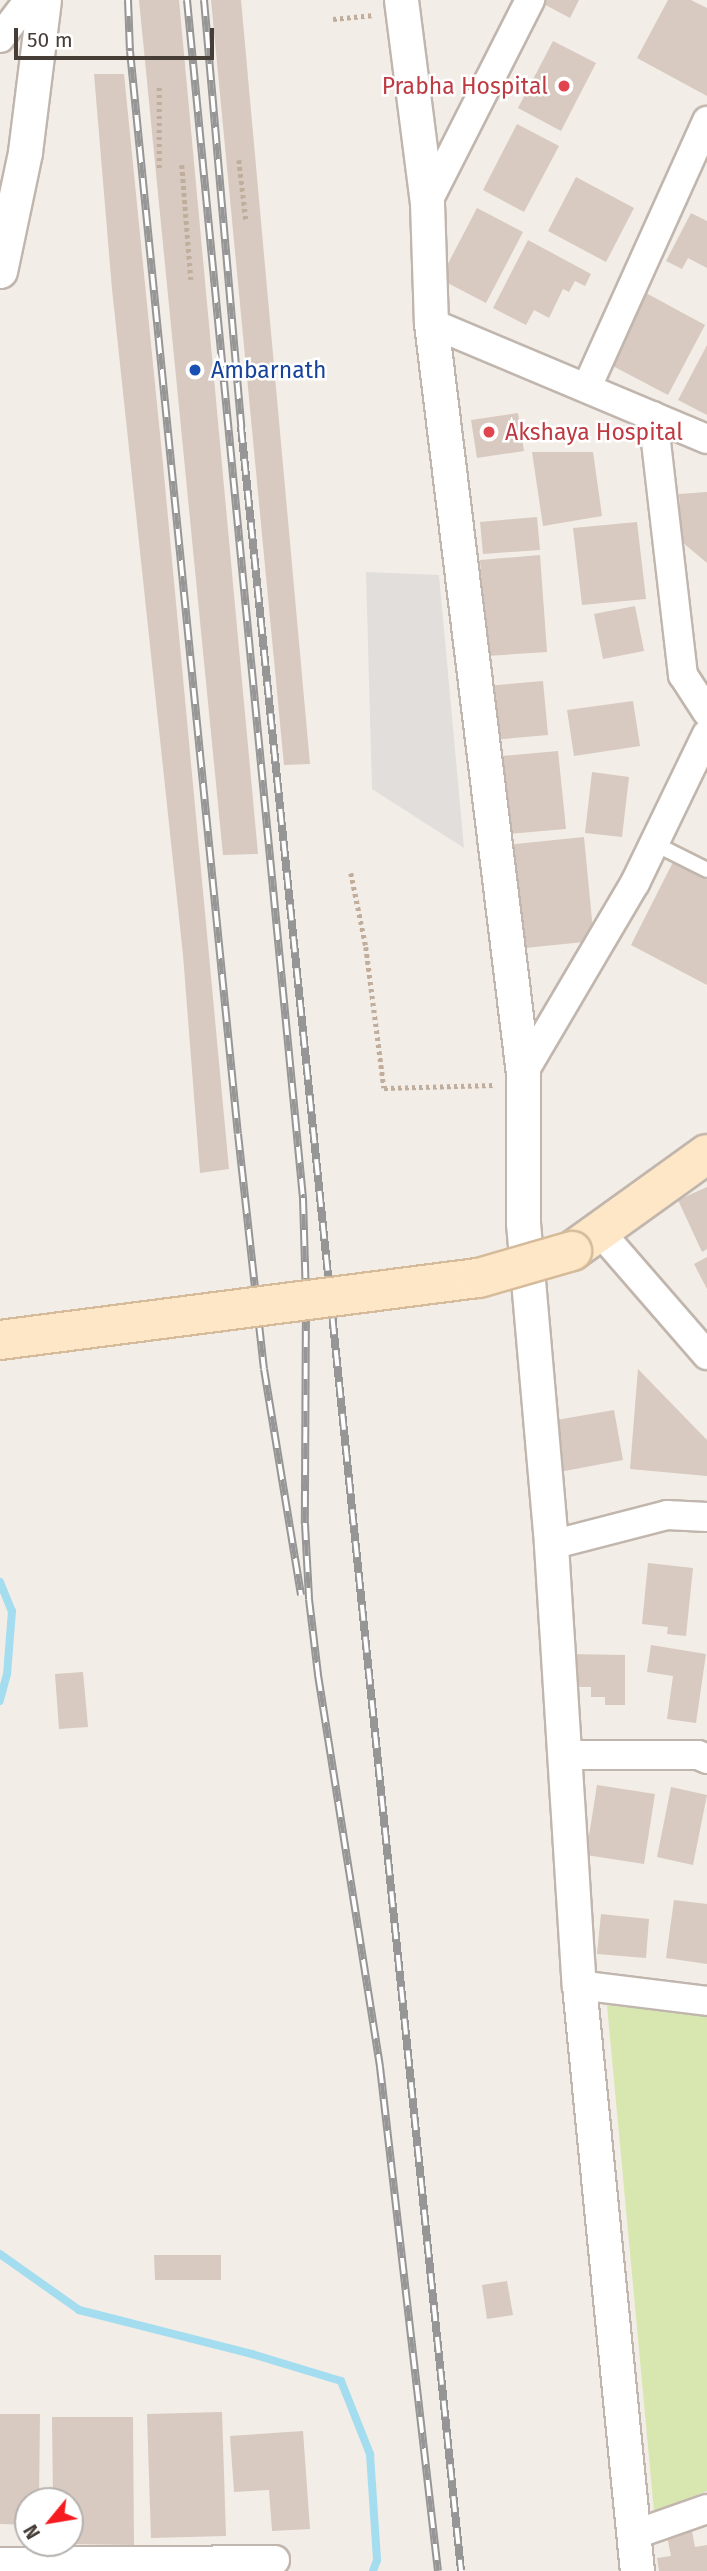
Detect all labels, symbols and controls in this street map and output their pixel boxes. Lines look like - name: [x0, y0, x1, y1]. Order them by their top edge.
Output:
- scale bar: [18, 14, 217, 58]
- text: 50 m: [27, 27, 73, 53]
- place label: Prabha Hospital: [382, 72, 548, 100]
- marker: Prabha Hospital: [554, 76, 574, 96]
- place label: Ambarnath: [211, 356, 326, 384]
- marker: Ambarnath: [185, 360, 205, 380]
- place label: Akshaya Hospital: [505, 418, 683, 446]
- marker: Akshaya Hospital: [479, 422, 499, 442]
- north arrow: [14, 2487, 84, 2557]
- text: N: [19, 2521, 45, 2543]

